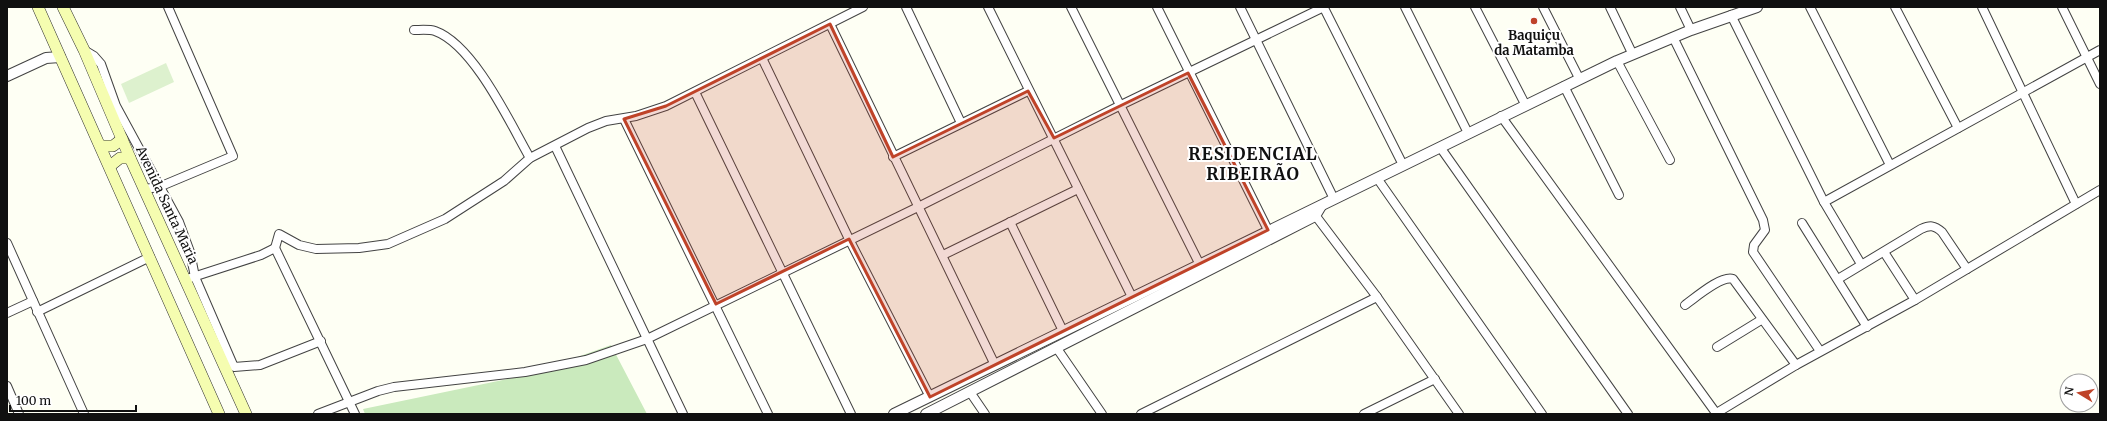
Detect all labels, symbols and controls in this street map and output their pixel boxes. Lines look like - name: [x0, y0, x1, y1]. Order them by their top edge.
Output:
- marker: Baquiçu da Matamba: [1529, 16, 1539, 26]
- place label: Baquiçu da Matamba: [1494, 27, 1574, 59]
- street label: Avenida Santa Maria: [132, 142, 202, 267]
- district label: RESIDENCIAL RIBEIRÃO: [1188, 143, 1318, 185]
- north arrow: [2059, 373, 2099, 413]
- text: N: [2062, 385, 2077, 397]
- scale bar: [10, 387, 136, 413]
- text: 100 m: [16, 393, 51, 408]

